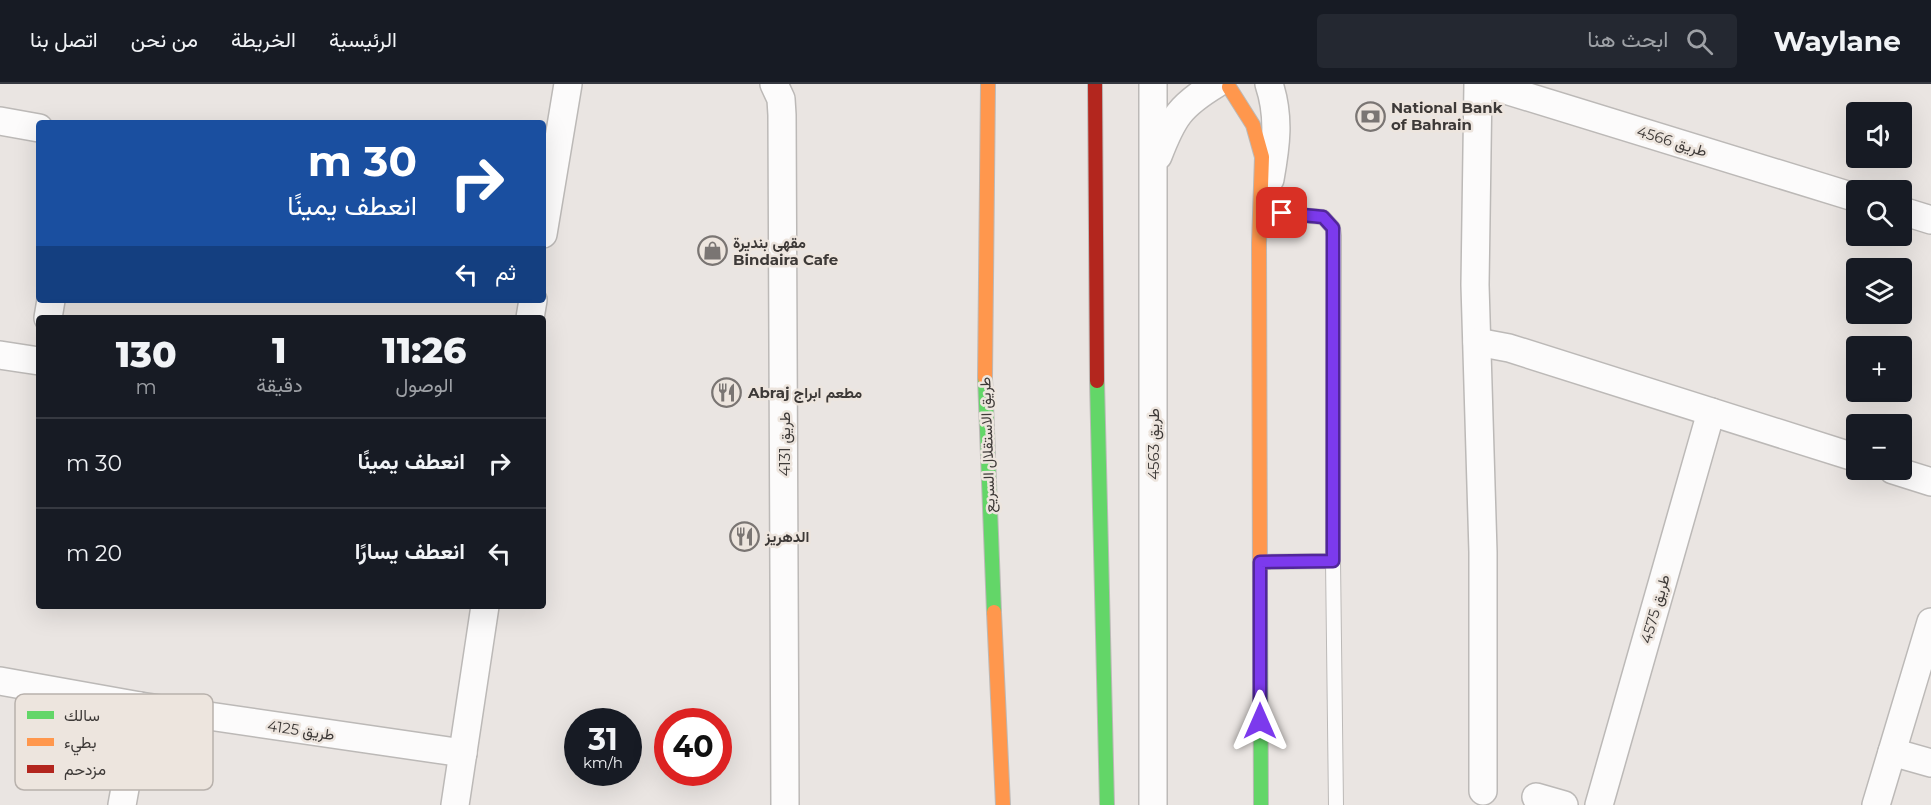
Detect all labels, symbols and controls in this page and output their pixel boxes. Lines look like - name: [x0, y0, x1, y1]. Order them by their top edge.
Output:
- search box: [1317, 14, 1737, 68]
- text: Waylane: [1773, 24, 1901, 58]
- icon: search: [1683, 25, 1716, 58]
- text: ابحث هنا: [1587, 26, 1668, 53]
- text: اتصل بنا: [30, 27, 98, 52]
- text: من نحن: [131, 27, 198, 52]
- text: الخريطة: [231, 27, 296, 52]
- text: الرئيسية: [329, 27, 397, 52]
- place label: National Bank of Bahrain: [1391, 98, 1503, 134]
- bank icon: National Bank of Bahrain: [1354, 100, 1386, 132]
- map controls: [1846, 102, 1912, 480]
- button: sound: [1846, 102, 1912, 168]
- street label: طريق 4566: [1634, 121, 1710, 162]
- text: 30 m: [308, 135, 417, 187]
- icon: right: [438, 144, 516, 222]
- button: search: [1846, 180, 1912, 246]
- pin: [1256, 187, 1307, 238]
- text: انعطف يمينًا: [287, 189, 417, 222]
- icon: arrive: [1265, 196, 1298, 229]
- place label: مقهى بنديرة Bindaira Cafe: [733, 233, 838, 269]
- shop icon: مقهى بنديرة Bindaira Cafe: [696, 235, 728, 267]
- icon: left: [450, 258, 483, 291]
- button: layers: [1846, 258, 1912, 324]
- text: ثم: [495, 259, 516, 286]
- text: 1: [272, 328, 287, 372]
- text: 11:26: [382, 328, 466, 372]
- text: 130: [116, 332, 177, 376]
- button: +: [1846, 336, 1912, 402]
- text: دقيقة: [256, 373, 303, 397]
- text: الوصول: [395, 373, 453, 397]
- text: m: [136, 375, 157, 399]
- restaurant icon: Abraj مطعم ابراج: [711, 376, 743, 408]
- street label: طريق الاستقلال السريع: [975, 376, 1001, 513]
- place label: Abraj مطعم ابراج: [747, 383, 862, 403]
- street label: طريق 4563: [1144, 408, 1164, 480]
- street label: طريق 4131: [775, 411, 795, 476]
- button: −: [1846, 414, 1912, 480]
- icon: right: [483, 447, 516, 480]
- text: انعطف يمينًا: [357, 448, 465, 475]
- text: 30 m: [66, 450, 122, 477]
- restaurant icon: الدهريز: [728, 520, 760, 552]
- place label: الدهريز: [764, 527, 809, 546]
- icon: left: [483, 537, 516, 570]
- text: انعطف يسارًا: [355, 538, 465, 565]
- text: 20 m: [66, 540, 122, 567]
- street label: طريق 4575: [1636, 572, 1675, 646]
- position arrow: [1228, 689, 1292, 753]
- legend: [15, 694, 213, 790]
- text: سالك: [64, 706, 100, 725]
- speed limit sign: 40: [654, 708, 732, 786]
- street label: طريق 4125: [266, 716, 336, 745]
- text: 31: [588, 721, 618, 758]
- text: بطيء: [64, 733, 96, 756]
- text: km/h: [583, 753, 623, 772]
- text: مزدحم: [64, 760, 106, 780]

